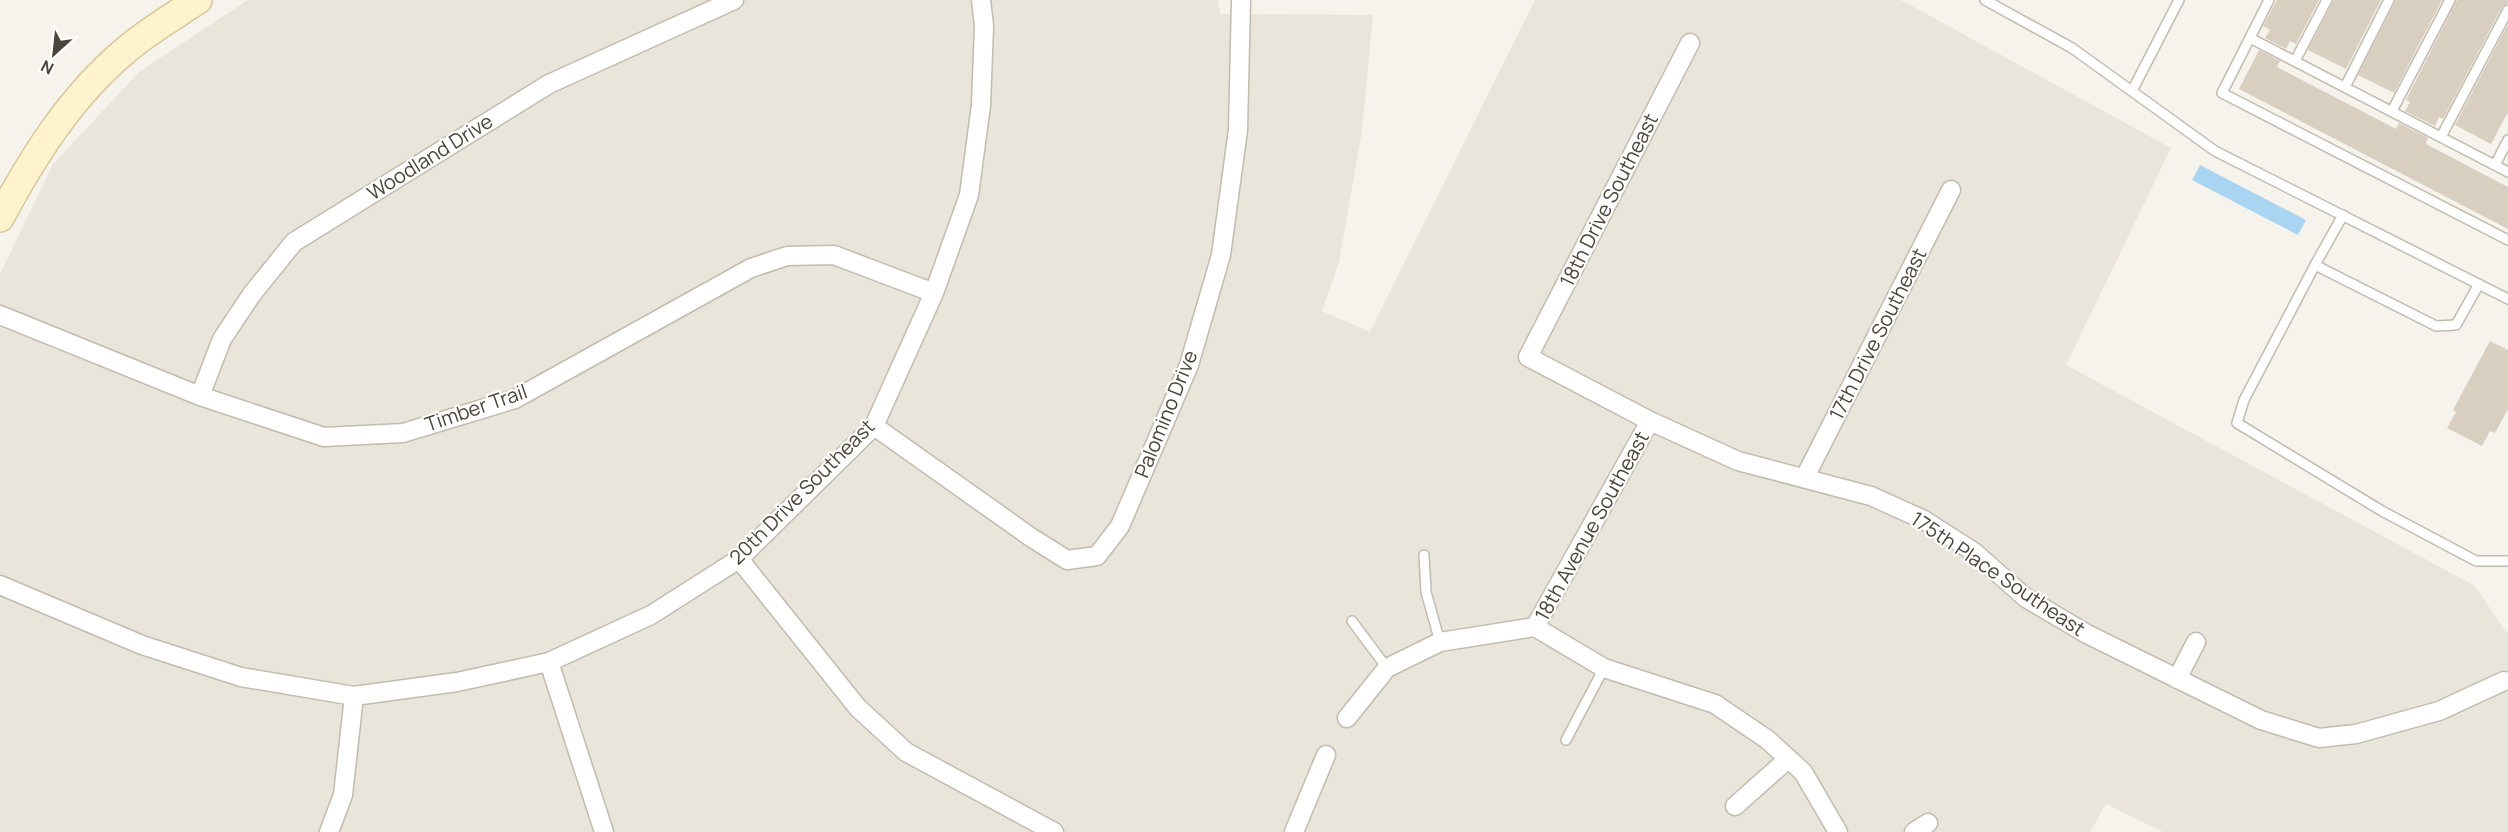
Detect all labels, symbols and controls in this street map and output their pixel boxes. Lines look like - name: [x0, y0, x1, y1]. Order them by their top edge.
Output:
- north arrow: [24, 24, 84, 84]
- text: N: [37, 55, 57, 80]
- street label: Woodland Drive: [362, 107, 498, 206]
- street label: 18th Drive Southeast: [1553, 109, 1664, 291]
- street label: 17th Drive Southeast: [1823, 243, 1933, 424]
- street label: Palomino Drive: [1128, 346, 1203, 482]
- street label: Timber Trail: [421, 377, 531, 438]
- street label: 20th Drive Southeast: [723, 413, 880, 570]
- street label: 18th Avenue Southeast: [1528, 426, 1655, 625]
- street label: 175th Place Southeast: [1906, 505, 2091, 642]

